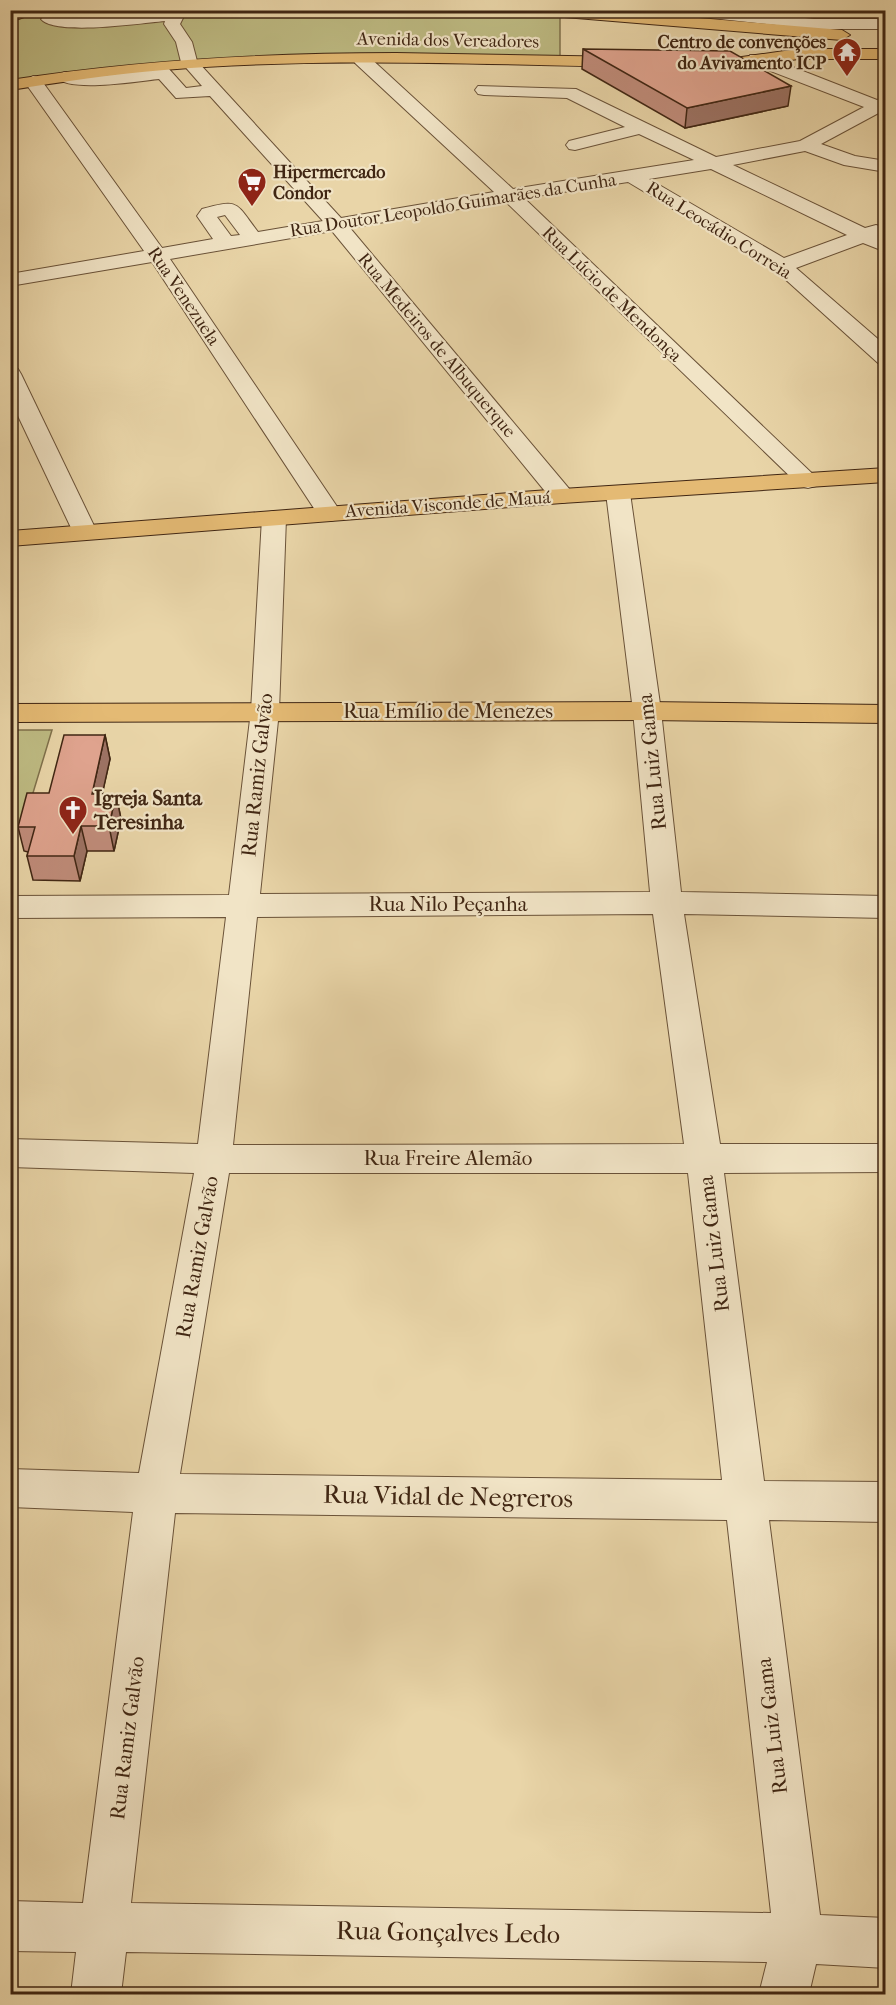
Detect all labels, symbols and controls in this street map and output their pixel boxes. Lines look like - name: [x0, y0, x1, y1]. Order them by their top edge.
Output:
- street label: Avenida dos Vereadores: [356, 28, 540, 53]
- place label: Centro de convenções do Avivamento ICP: [658, 32, 826, 74]
- temple icon: Centro de convenções do Avivamento ICP: [831, 36, 863, 78]
- place label: Hipermercado Condor: [273, 162, 385, 204]
- supermarket icon: Hipermercado Condor: [236, 166, 268, 208]
- street label: Rua Doutor Leopoldo Guimarães da Cunha: [288, 169, 619, 242]
- street label: Rua Leocádio Correia: [642, 177, 796, 284]
- street label: Rua Lúcio de Mendonça: [538, 222, 686, 367]
- street label: Rua Venezuela: [143, 243, 225, 350]
- street label: Rua Medeiros de Albuquerque: [353, 249, 520, 442]
- street label: Avenida Visconde de Mauá: [344, 487, 552, 522]
- street label: Rua Ramiz Galvão: [236, 692, 278, 858]
- street label: Rua Luiz Gama: [633, 692, 671, 832]
- street label: Rua Emílio de Menezes: [343, 699, 553, 723]
- place label: Igreja Santa Teresinha: [93, 786, 203, 834]
- church icon: Igreja Santa Teresinha: [57, 794, 89, 836]
- street label: Rua Nilo Peçanha: [369, 892, 528, 916]
- street label: Rua Freire Alemão: [364, 1146, 532, 1170]
- street label: Rua Ramiz Galvão: [171, 1174, 223, 1340]
- street label: Rua Luiz Gama: [694, 1174, 734, 1314]
- street label: Rua Vidal de Negreros: [323, 1479, 573, 1514]
- street label: Rua Ramiz Galvão: [105, 1655, 149, 1821]
- street label: Rua Luiz Gama: [752, 1656, 792, 1796]
- street label: Rua Gonçalves Ledo: [336, 1915, 560, 1950]

